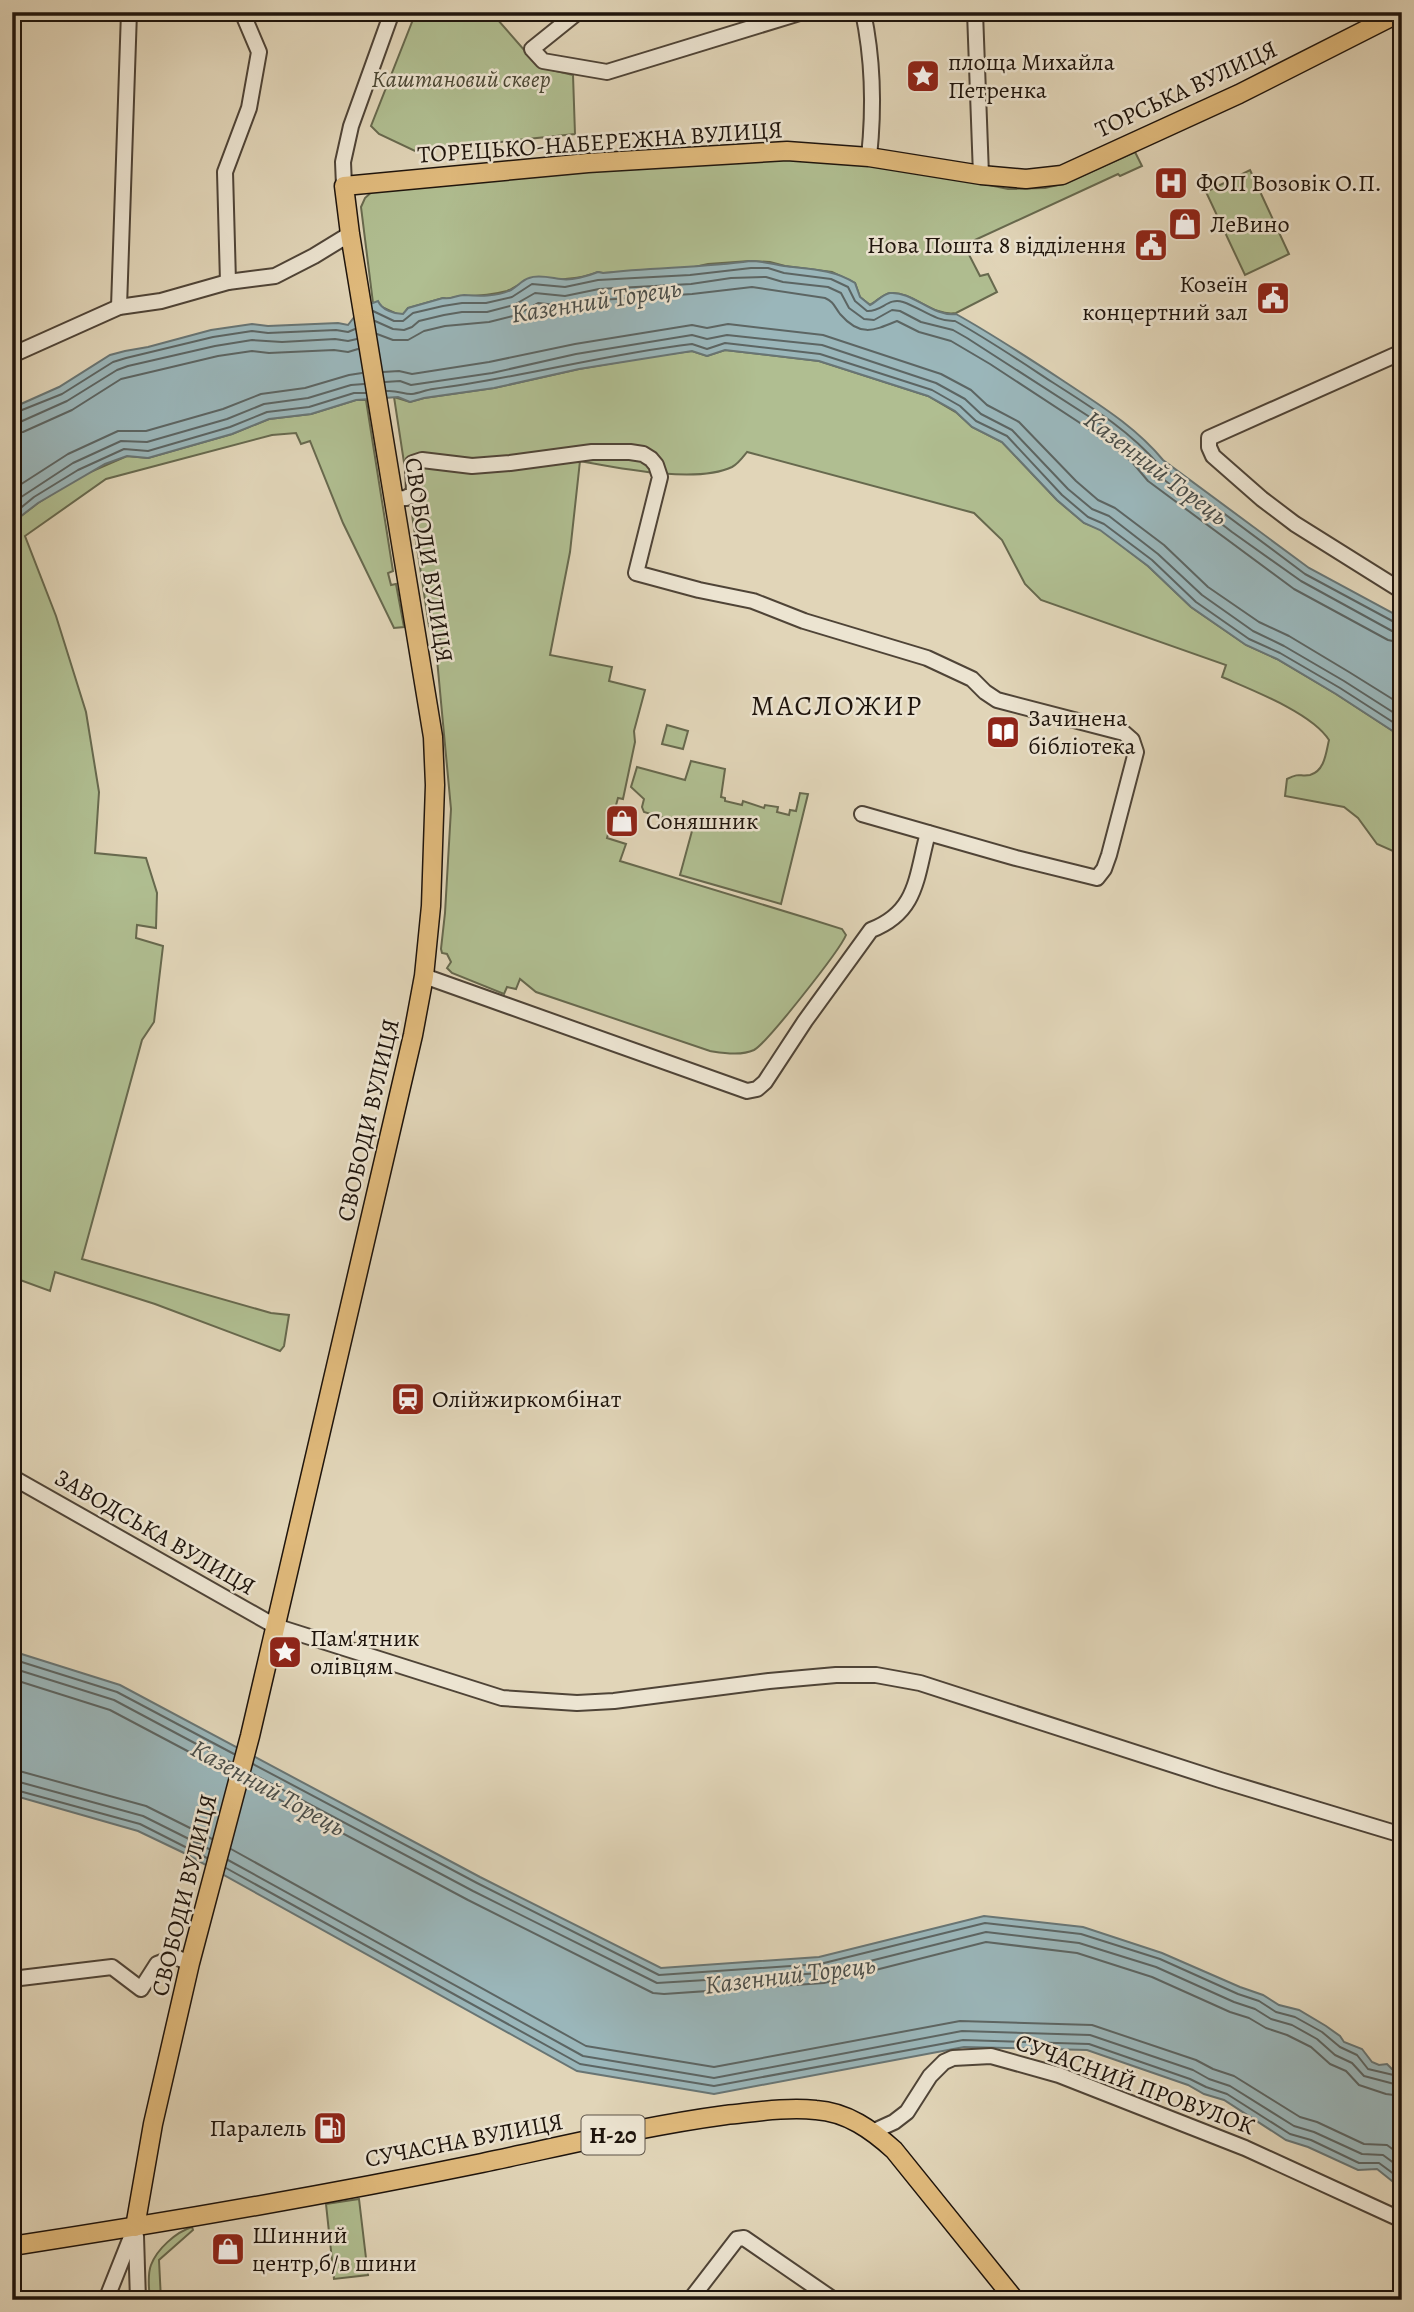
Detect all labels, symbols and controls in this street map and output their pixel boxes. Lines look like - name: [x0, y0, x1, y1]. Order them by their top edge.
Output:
- street label: ТОРСЬКА ВУЛИЦЯ: [1090, 33, 1282, 145]
- place label: площа Михайла Петренка: [948, 46, 1115, 106]
- place icon: площа Михайла Петренка: [904, 57, 942, 95]
- park label: Каштановий сквер: [371, 63, 551, 95]
- street label: ТОРЕЦЬКО-НАБЕРЕЖНА ВУЛИЦЯ: [416, 113, 784, 171]
- hospital icon: ФОП Возовік О.П.: [1152, 164, 1190, 202]
- place label: ФОП Возовік О.П.: [1196, 167, 1382, 199]
- shop icon: ЛеВино: [1166, 205, 1204, 243]
- place label: ЛеВино: [1210, 208, 1290, 240]
- public building icon: Нова Пошта 8 відділення: [1132, 226, 1170, 264]
- place label: Нова Пошта 8 відділення: [867, 229, 1126, 261]
- place label: Козеїн концертний зал: [1082, 268, 1248, 328]
- water label: Казенний Торець: [508, 270, 684, 332]
- public building icon: Козеїн концертний зал: [1254, 279, 1292, 317]
- water label: Казенний Торець: [1077, 402, 1235, 534]
- street label: СВОБОДИ ВУЛИЦЯ: [397, 455, 461, 665]
- district label: МАСЛОЖИР: [751, 687, 923, 725]
- place label: Зачинена бібліотека: [1028, 702, 1135, 762]
- library icon: Зачинена бібліотека: [984, 713, 1022, 751]
- shop icon: Соняшник: [603, 802, 641, 840]
- place label: Соняшник: [646, 805, 758, 837]
- street label: СВОБОДИ ВУЛИЦЯ: [329, 1016, 407, 1224]
- station icon: Олійжиркомбiнат: [389, 1380, 427, 1418]
- place label: Олійжиркомбiнат: [432, 1383, 622, 1415]
- street label: ЗАВОДСЬКА ВУЛИЦЯ: [49, 1461, 261, 1603]
- place label: Пам'ятник олівцям: [310, 1622, 419, 1682]
- place icon: Пам'ятник олівцям: [266, 1633, 304, 1671]
- water label: Казенний Торець: [184, 1731, 352, 1845]
- street label: СВОБОДИ ВУЛИЦЯ: [143, 1791, 225, 1999]
- water label: Казенний Торець: [703, 1947, 878, 2003]
- street label: СУЧАСНИЙ ПРОВУЛОК: [1011, 2026, 1260, 2142]
- street label: СУЧАСНА ВУЛИЦЯ: [362, 2105, 566, 2175]
- fuel station icon: Паралель: [311, 2109, 349, 2147]
- place label: Паралель: [209, 2112, 307, 2144]
- road number: Н-20: [582, 2116, 644, 2154]
- place label: Шинний центр,б/в шини: [252, 2219, 417, 2279]
- shop icon: Шинний центр,б/в шини: [209, 2230, 247, 2268]

